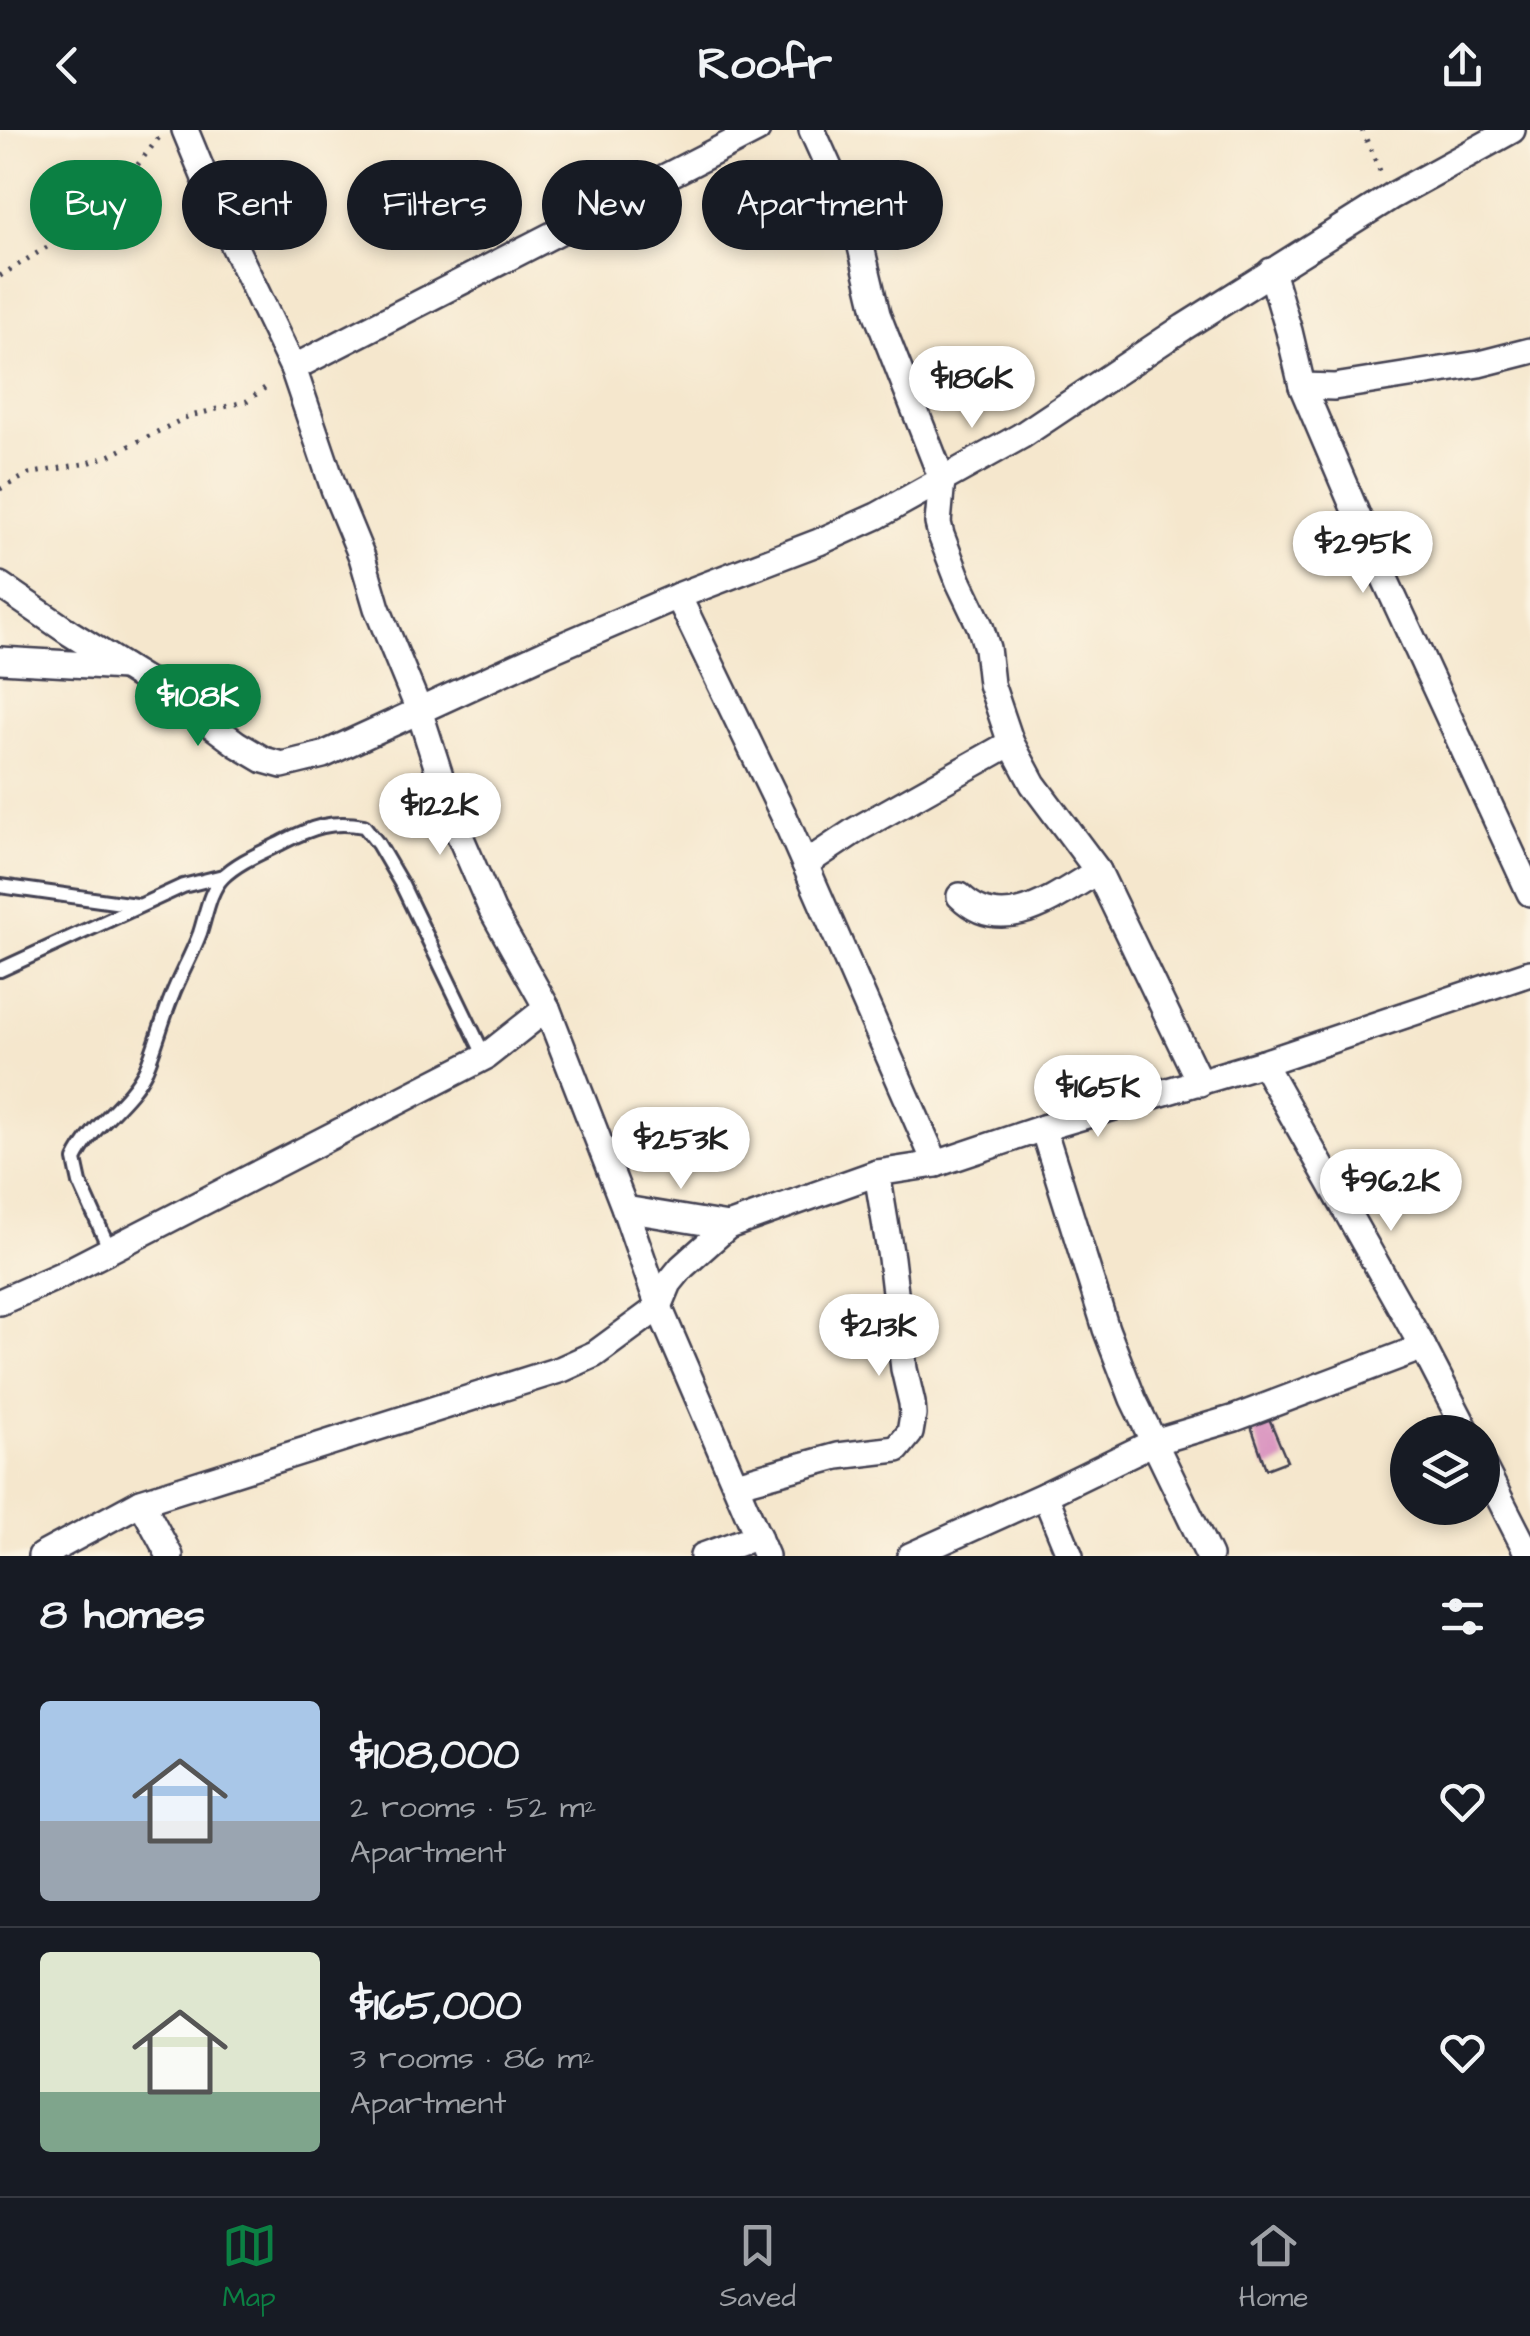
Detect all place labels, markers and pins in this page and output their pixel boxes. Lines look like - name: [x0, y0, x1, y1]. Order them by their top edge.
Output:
- pin: $186K: [902, 346, 1042, 431]
- pin: $295K: [1293, 511, 1433, 596]
- pin: $108K: [128, 664, 268, 749]
- pin: $122K: [370, 773, 510, 858]
- pin: $165K: [1028, 1055, 1168, 1140]
- pin: $253K: [611, 1107, 751, 1192]
- pin: $96.2K: [1310, 1149, 1472, 1234]
- pin: $213K: [809, 1294, 949, 1379]

